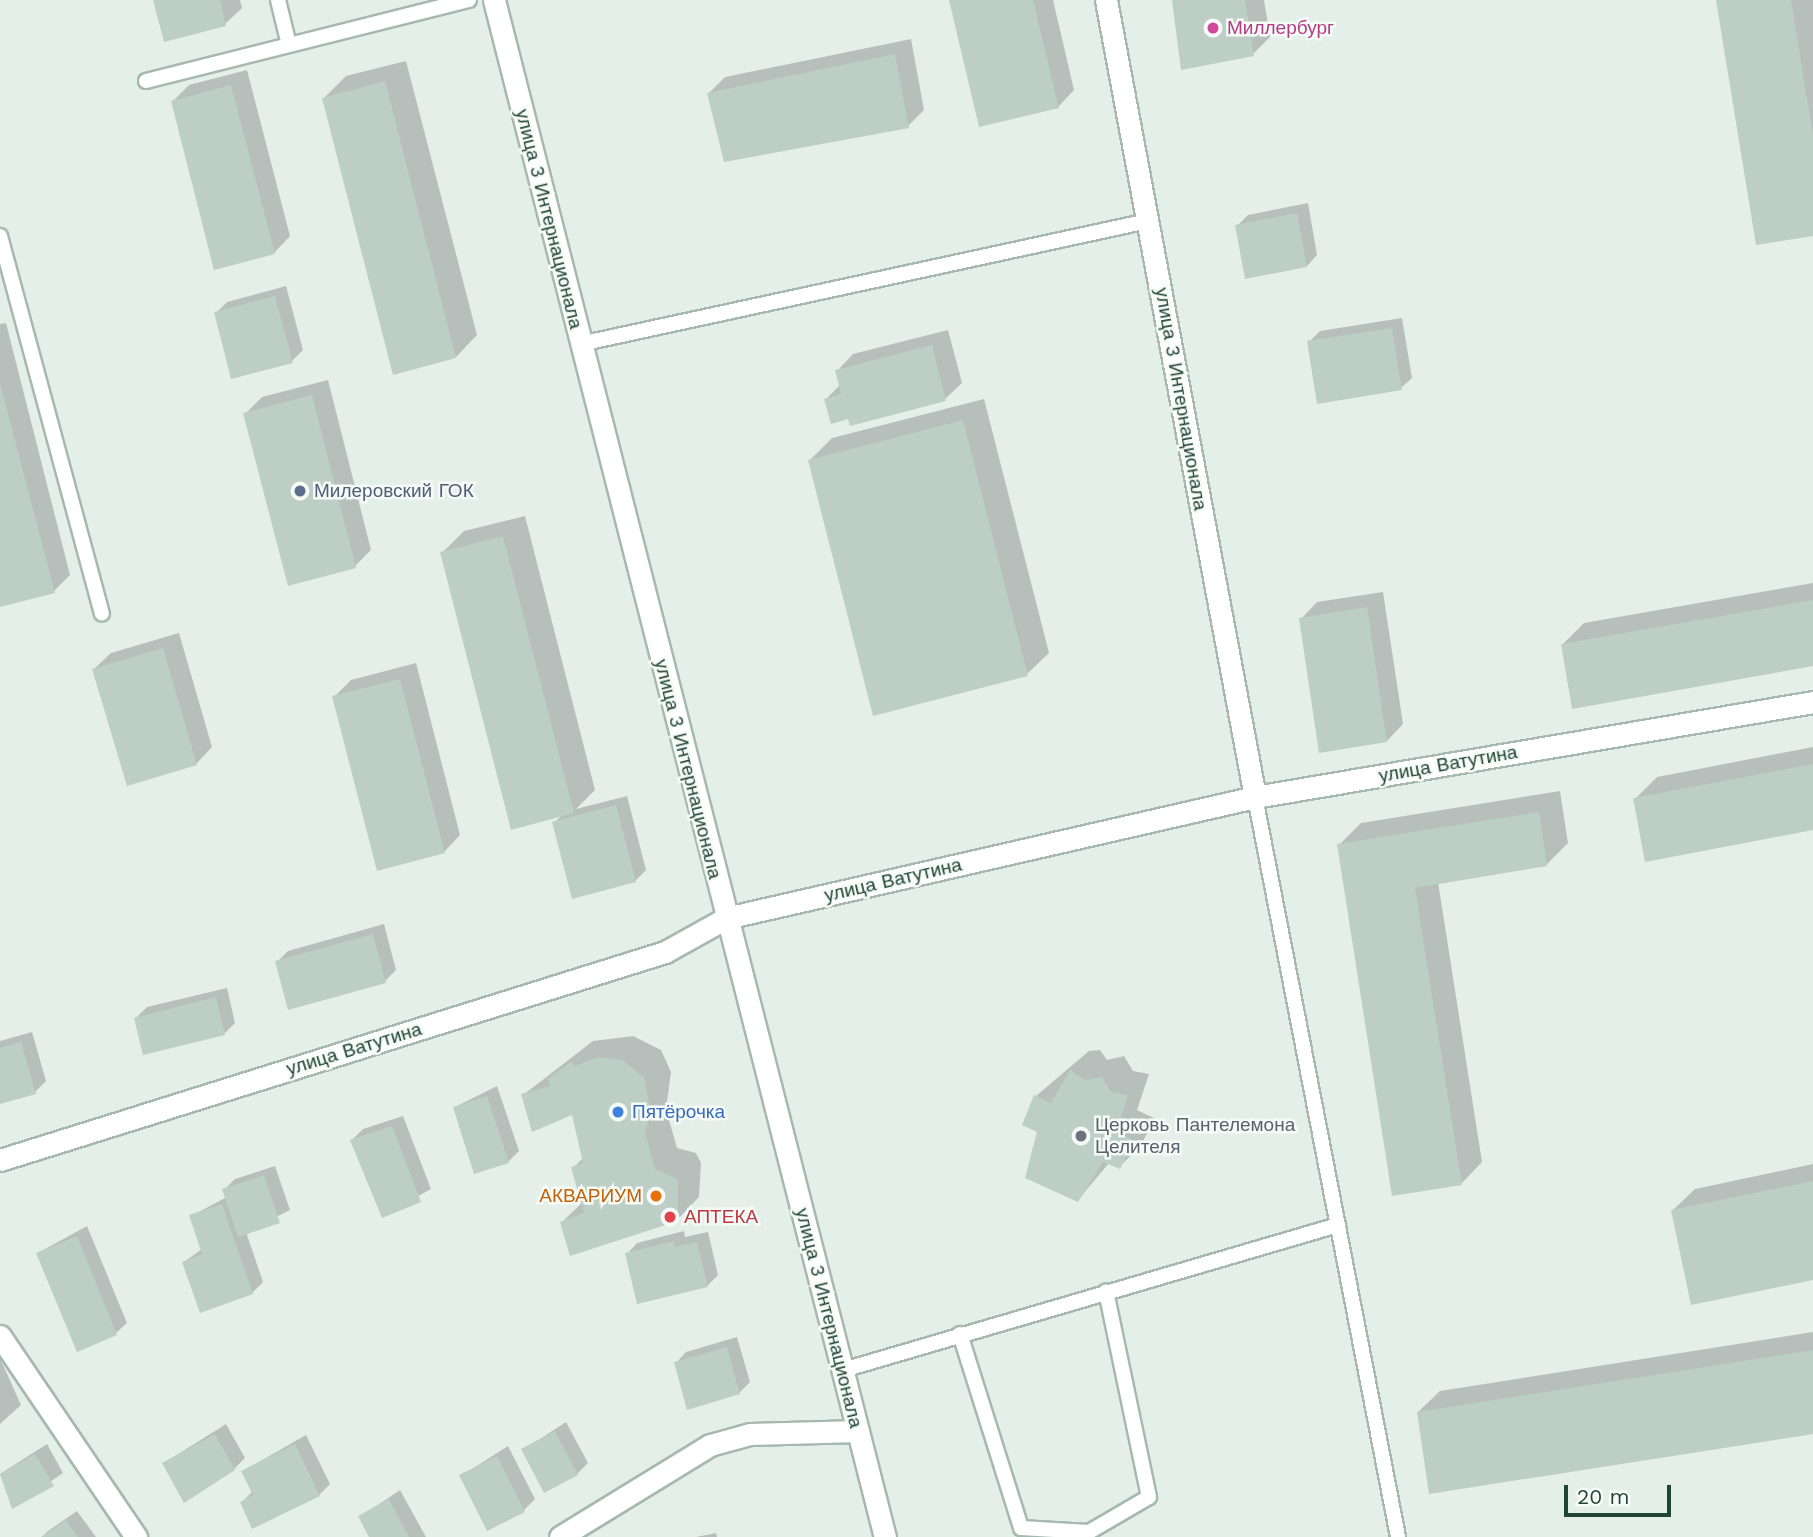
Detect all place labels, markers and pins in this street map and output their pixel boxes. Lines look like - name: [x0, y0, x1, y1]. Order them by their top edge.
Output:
- place label: Миллербург: [1227, 17, 1334, 39]
- marker: Миллербург: [1205, 20, 1221, 36]
- place label: Милеровский ГОК: [314, 480, 474, 502]
- marker: Милеровский ГОК: [292, 483, 308, 499]
- place label: Пятёрочка: [632, 1101, 725, 1123]
- marker: Пятёрочка: [610, 1104, 626, 1120]
- place label: Церковь Пантелемона Целителя: [1095, 1114, 1295, 1158]
- marker: Церковь Пантелемона Целителя: [1073, 1128, 1089, 1144]
- place label: АКВАРИУМ: [539, 1185, 642, 1207]
- marker: АКВАРИУМ: [648, 1188, 664, 1204]
- place label: АПТЕКА: [684, 1206, 758, 1228]
- marker: АПТЕКА: [662, 1209, 678, 1225]

